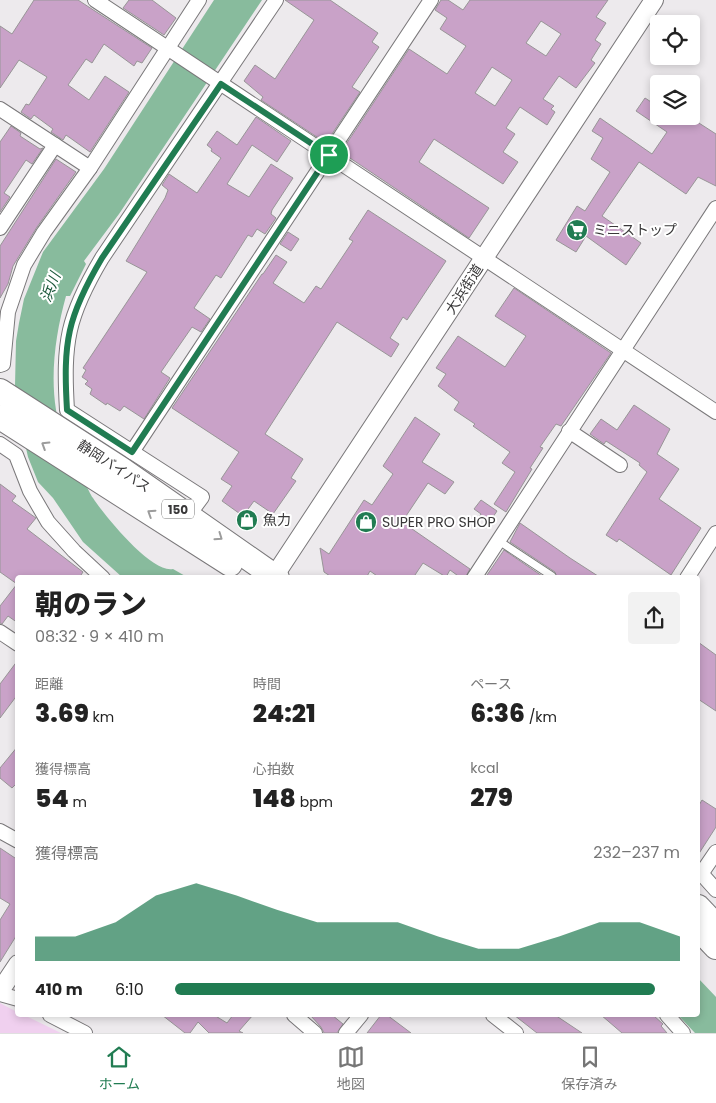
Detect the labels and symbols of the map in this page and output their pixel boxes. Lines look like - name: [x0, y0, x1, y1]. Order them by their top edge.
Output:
- pin: [308, 134, 350, 176]
- supermarket icon: ミニストップ: [565, 218, 589, 242]
- place label: ミニストップ: [593, 220, 677, 240]
- street label: 大浜街道: [440, 260, 488, 318]
- water label: 浜川: [35, 267, 66, 305]
- street label: 静岡バイパス: [73, 435, 155, 497]
- one-way arrow: [41, 442, 51, 451]
- road number: 150: [162, 499, 194, 518]
- shop icon: 魚力: [235, 508, 259, 532]
- one-way arrow: [147, 510, 156, 519]
- place label: 魚力: [263, 510, 291, 530]
- shop icon: SUPER PRO SHOP: [354, 510, 378, 534]
- place label: SUPER PRO SHOP: [382, 512, 496, 532]
- one-way arrow: [213, 531, 223, 540]

